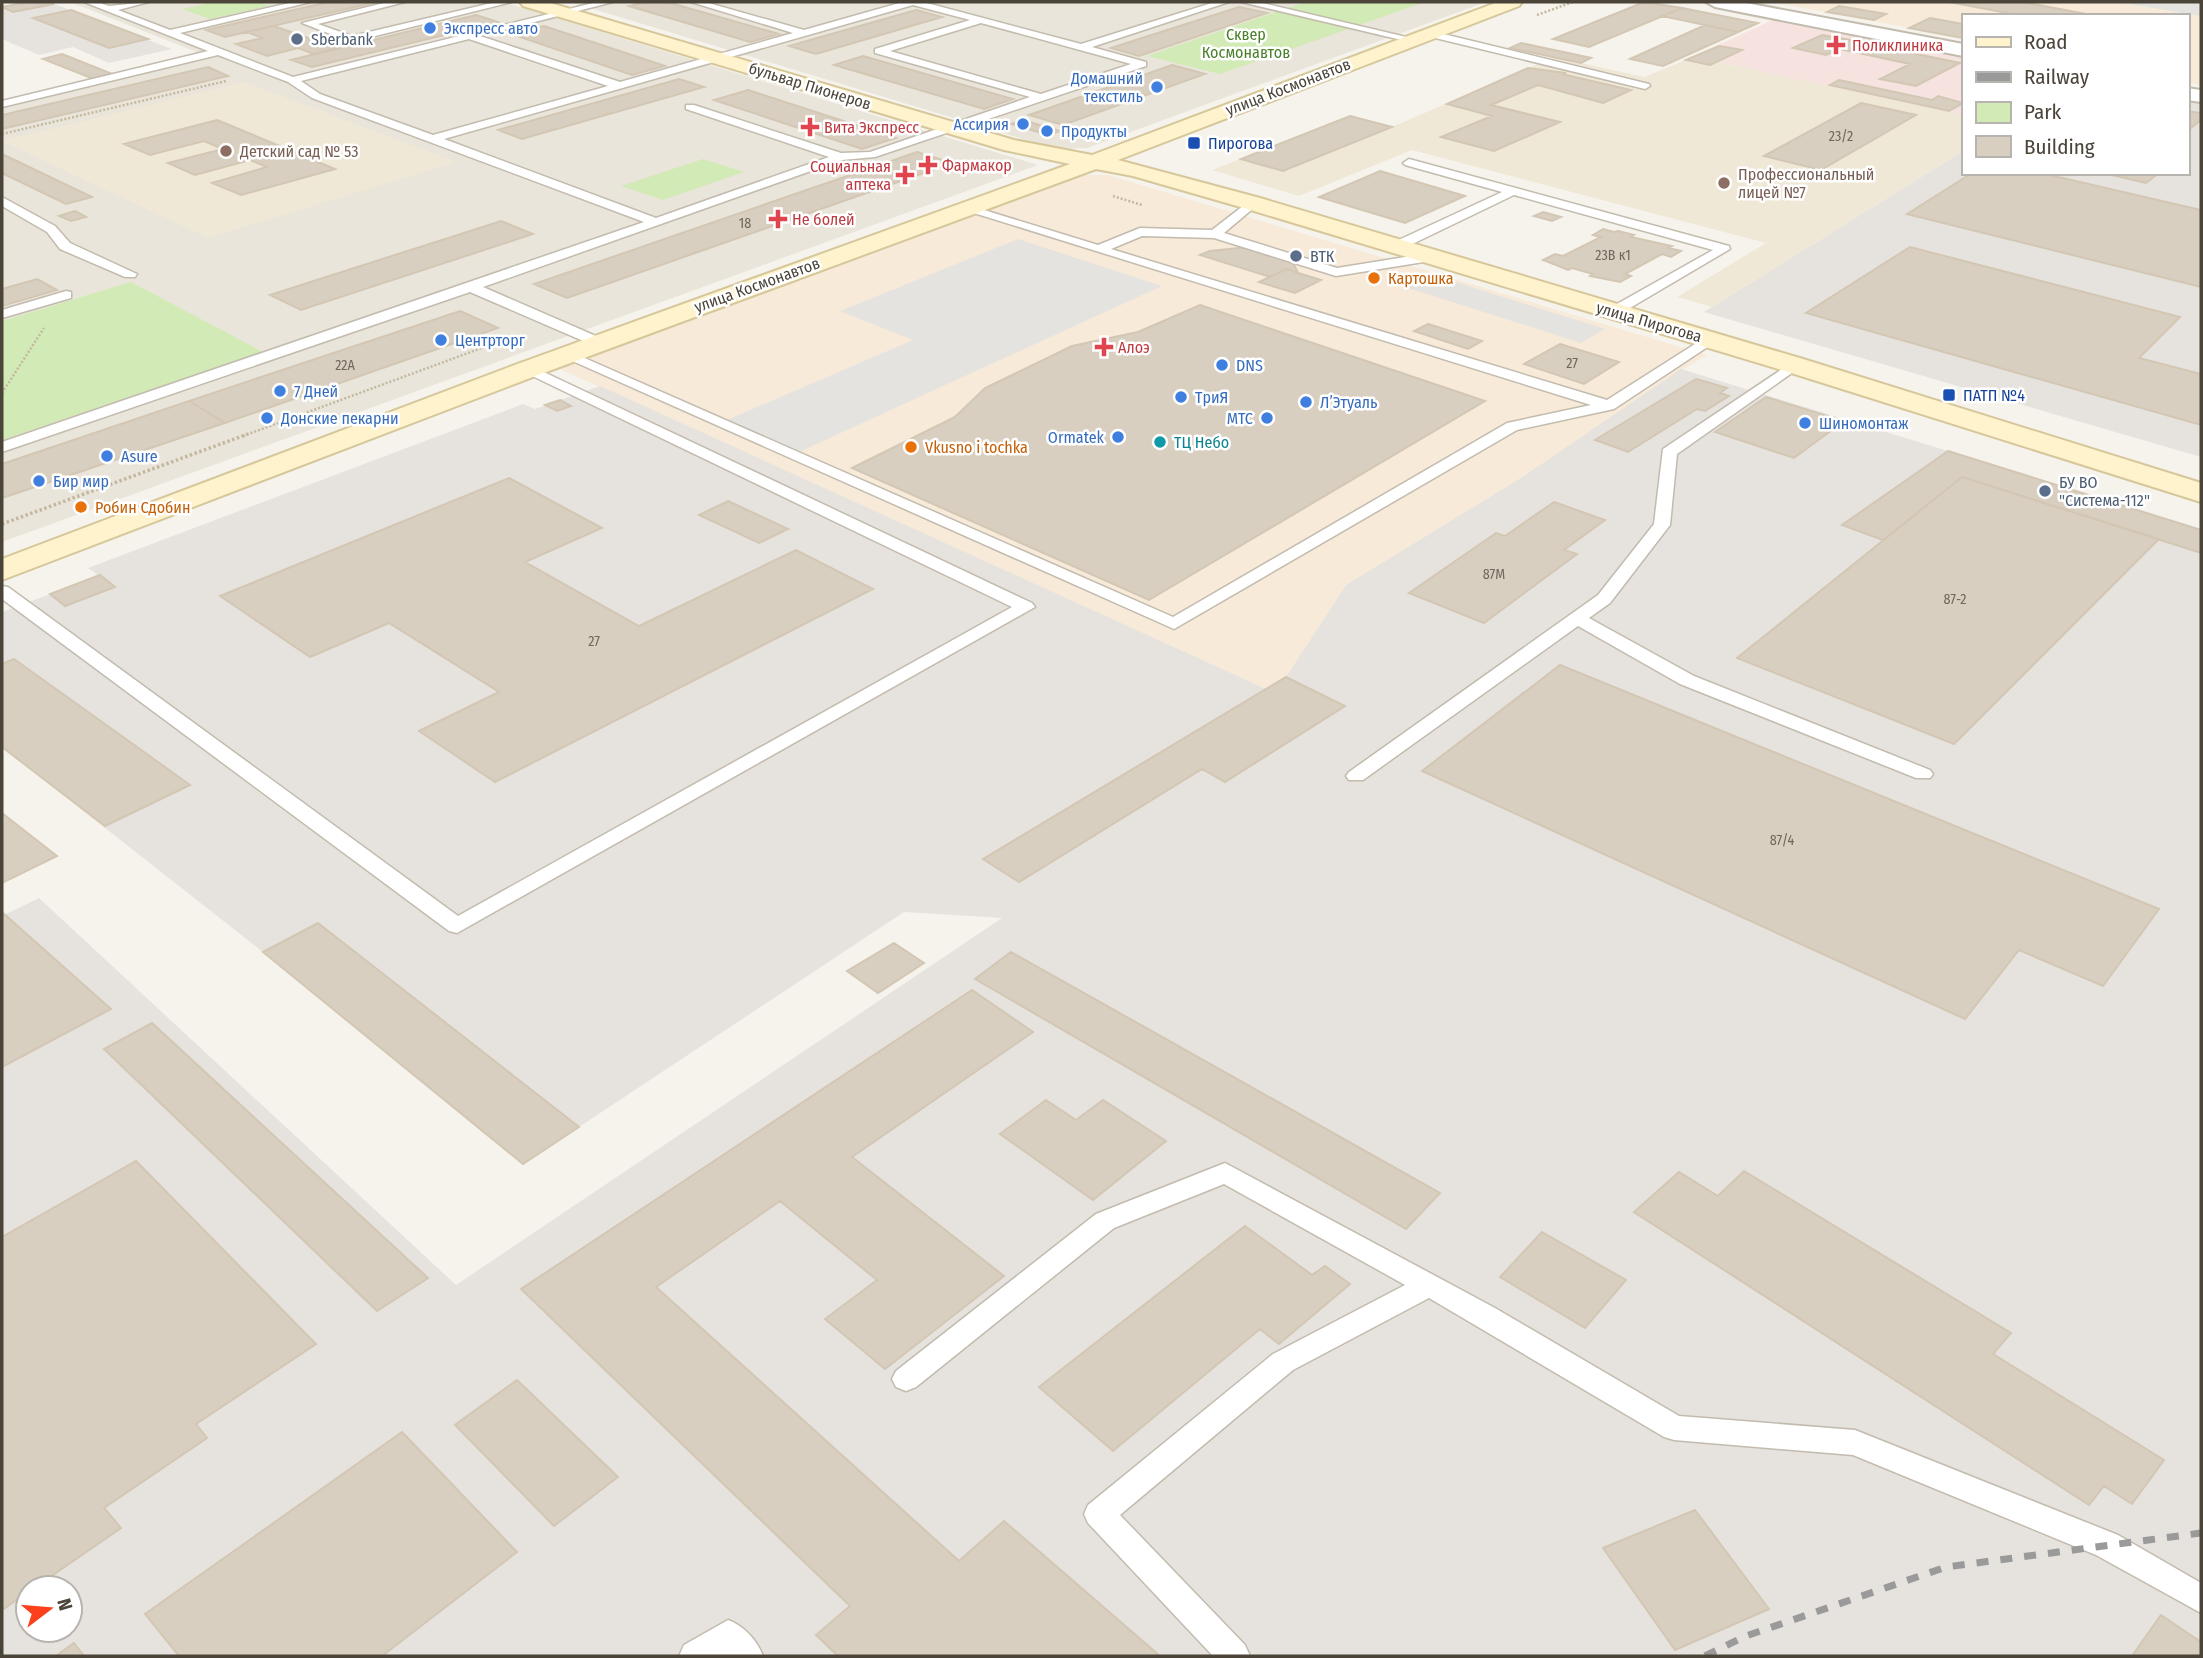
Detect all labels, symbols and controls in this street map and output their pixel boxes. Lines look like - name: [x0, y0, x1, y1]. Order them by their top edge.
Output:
- legend: [1962, 14, 2189, 175]
- place label: Экспресс авто: [444, 19, 538, 38]
- marker: Экспресс авто: [422, 20, 438, 36]
- park label: Сквер Космонавтов: [1202, 25, 1290, 62]
- text: Road: [2024, 29, 2068, 55]
- place label: Sberbank: [311, 30, 374, 49]
- marker: Sberbank: [289, 31, 305, 47]
- marker: Поликлиника: [1826, 35, 1846, 55]
- place label: Поликлиника: [1852, 36, 1943, 55]
- street label: улица Космонавтов: [1223, 54, 1353, 120]
- street label: бульвар Пионеров: [747, 58, 873, 114]
- text: Railway: [2024, 64, 2090, 90]
- place label: Домашний текстиль: [1070, 69, 1143, 106]
- marker: Домашний текстиль: [1149, 79, 1165, 95]
- text: Park: [2024, 99, 2062, 125]
- place label: Ассирия: [954, 115, 1009, 134]
- marker: Ассирия: [1015, 116, 1031, 132]
- place label: Вита Экспресс: [824, 118, 919, 137]
- marker: Вита Экспресс: [802, 119, 818, 135]
- place label: Продукты: [1061, 122, 1127, 141]
- marker: Продукты: [1039, 123, 1055, 139]
- house number: 23/2: [1829, 128, 1853, 145]
- place label: Пирогова: [1208, 134, 1273, 153]
- text: Building: [2024, 134, 2095, 160]
- marker: Пирогова: [1186, 135, 1202, 151]
- place label: Детский сад № 53: [239, 142, 358, 161]
- marker: Детский сад № 53: [218, 143, 234, 159]
- place label: Фармакор: [942, 156, 1012, 175]
- place label: Социальная аптека: [810, 157, 891, 194]
- marker: Фармакор: [920, 157, 936, 173]
- place label: Профессиональный лицей №7: [1738, 165, 1874, 202]
- marker: Социальная аптека: [897, 167, 913, 183]
- marker: Профессиональный лицей №7: [1716, 175, 1732, 191]
- place label: Не болей: [792, 210, 855, 229]
- marker: Не болей: [770, 211, 786, 227]
- house number: 18: [739, 215, 751, 232]
- place label: ВТК: [1310, 247, 1335, 266]
- house number: 23В к1: [1595, 247, 1631, 264]
- marker: ВТК: [1288, 248, 1304, 264]
- street label: улица Космонавтов: [692, 253, 822, 317]
- place label: Картошка: [1388, 269, 1454, 288]
- marker: Картошка: [1366, 270, 1382, 286]
- street label: улица Пирогова: [1594, 298, 1704, 346]
- place label: Центрторг: [455, 331, 526, 350]
- marker: Центрторг: [433, 332, 449, 348]
- place label: Алоэ: [1118, 338, 1150, 357]
- marker: Алоэ: [1096, 339, 1112, 355]
- house number: 27: [1566, 355, 1578, 372]
- place label: DNS: [1236, 356, 1263, 375]
- house number: 22А: [335, 357, 355, 374]
- marker: DNS: [1214, 357, 1230, 373]
- place label: 7 Дней: [294, 382, 338, 401]
- marker: 7 Дней: [272, 383, 288, 399]
- place label: ПАТП №4: [1963, 386, 2025, 405]
- marker: ПАТП №4: [1941, 387, 1957, 403]
- place label: ТриЯ: [1195, 388, 1228, 407]
- marker: ТриЯ: [1173, 389, 1189, 405]
- place label: Л’Этуаль: [1320, 393, 1377, 412]
- marker: Л’Этуаль: [1298, 394, 1314, 410]
- place label: Донские пекарни: [280, 409, 399, 428]
- place label: МТС: [1227, 409, 1253, 428]
- marker: Донские пекарни: [259, 410, 275, 426]
- marker: МТС: [1259, 410, 1275, 426]
- place label: Шиномонтаж: [1819, 414, 1909, 433]
- marker: Шиномонтаж: [1797, 415, 1813, 431]
- place label: Ormatek: [1048, 428, 1105, 447]
- marker: Ormatek: [1110, 429, 1126, 445]
- place label: ТЦ Небо: [1174, 433, 1229, 452]
- marker: ТЦ Небо: [1152, 434, 1168, 450]
- place label: Vkusno i tochka: [925, 438, 1028, 457]
- marker: Vkusno i tochka: [903, 439, 919, 455]
- place label: Asure: [121, 447, 158, 466]
- marker: Asure: [99, 448, 115, 464]
- place label: Бир мир: [53, 472, 109, 491]
- marker: Бир мир: [31, 473, 47, 489]
- place label: БУ ВО "Система-112": [2059, 473, 2150, 510]
- marker: БУ ВО "Система-112": [2037, 483, 2053, 499]
- place label: Робин Сдобин: [95, 498, 191, 517]
- marker: Робин Сдобин: [73, 499, 89, 515]
- house number: 87М: [1483, 566, 1505, 583]
- house number: 87-2: [1944, 591, 1966, 608]
- house number: 27: [588, 633, 600, 650]
- house number: 87/4: [1770, 832, 1794, 849]
- north arrow: [14, 1574, 84, 1644]
- text: N: [52, 1596, 77, 1613]

